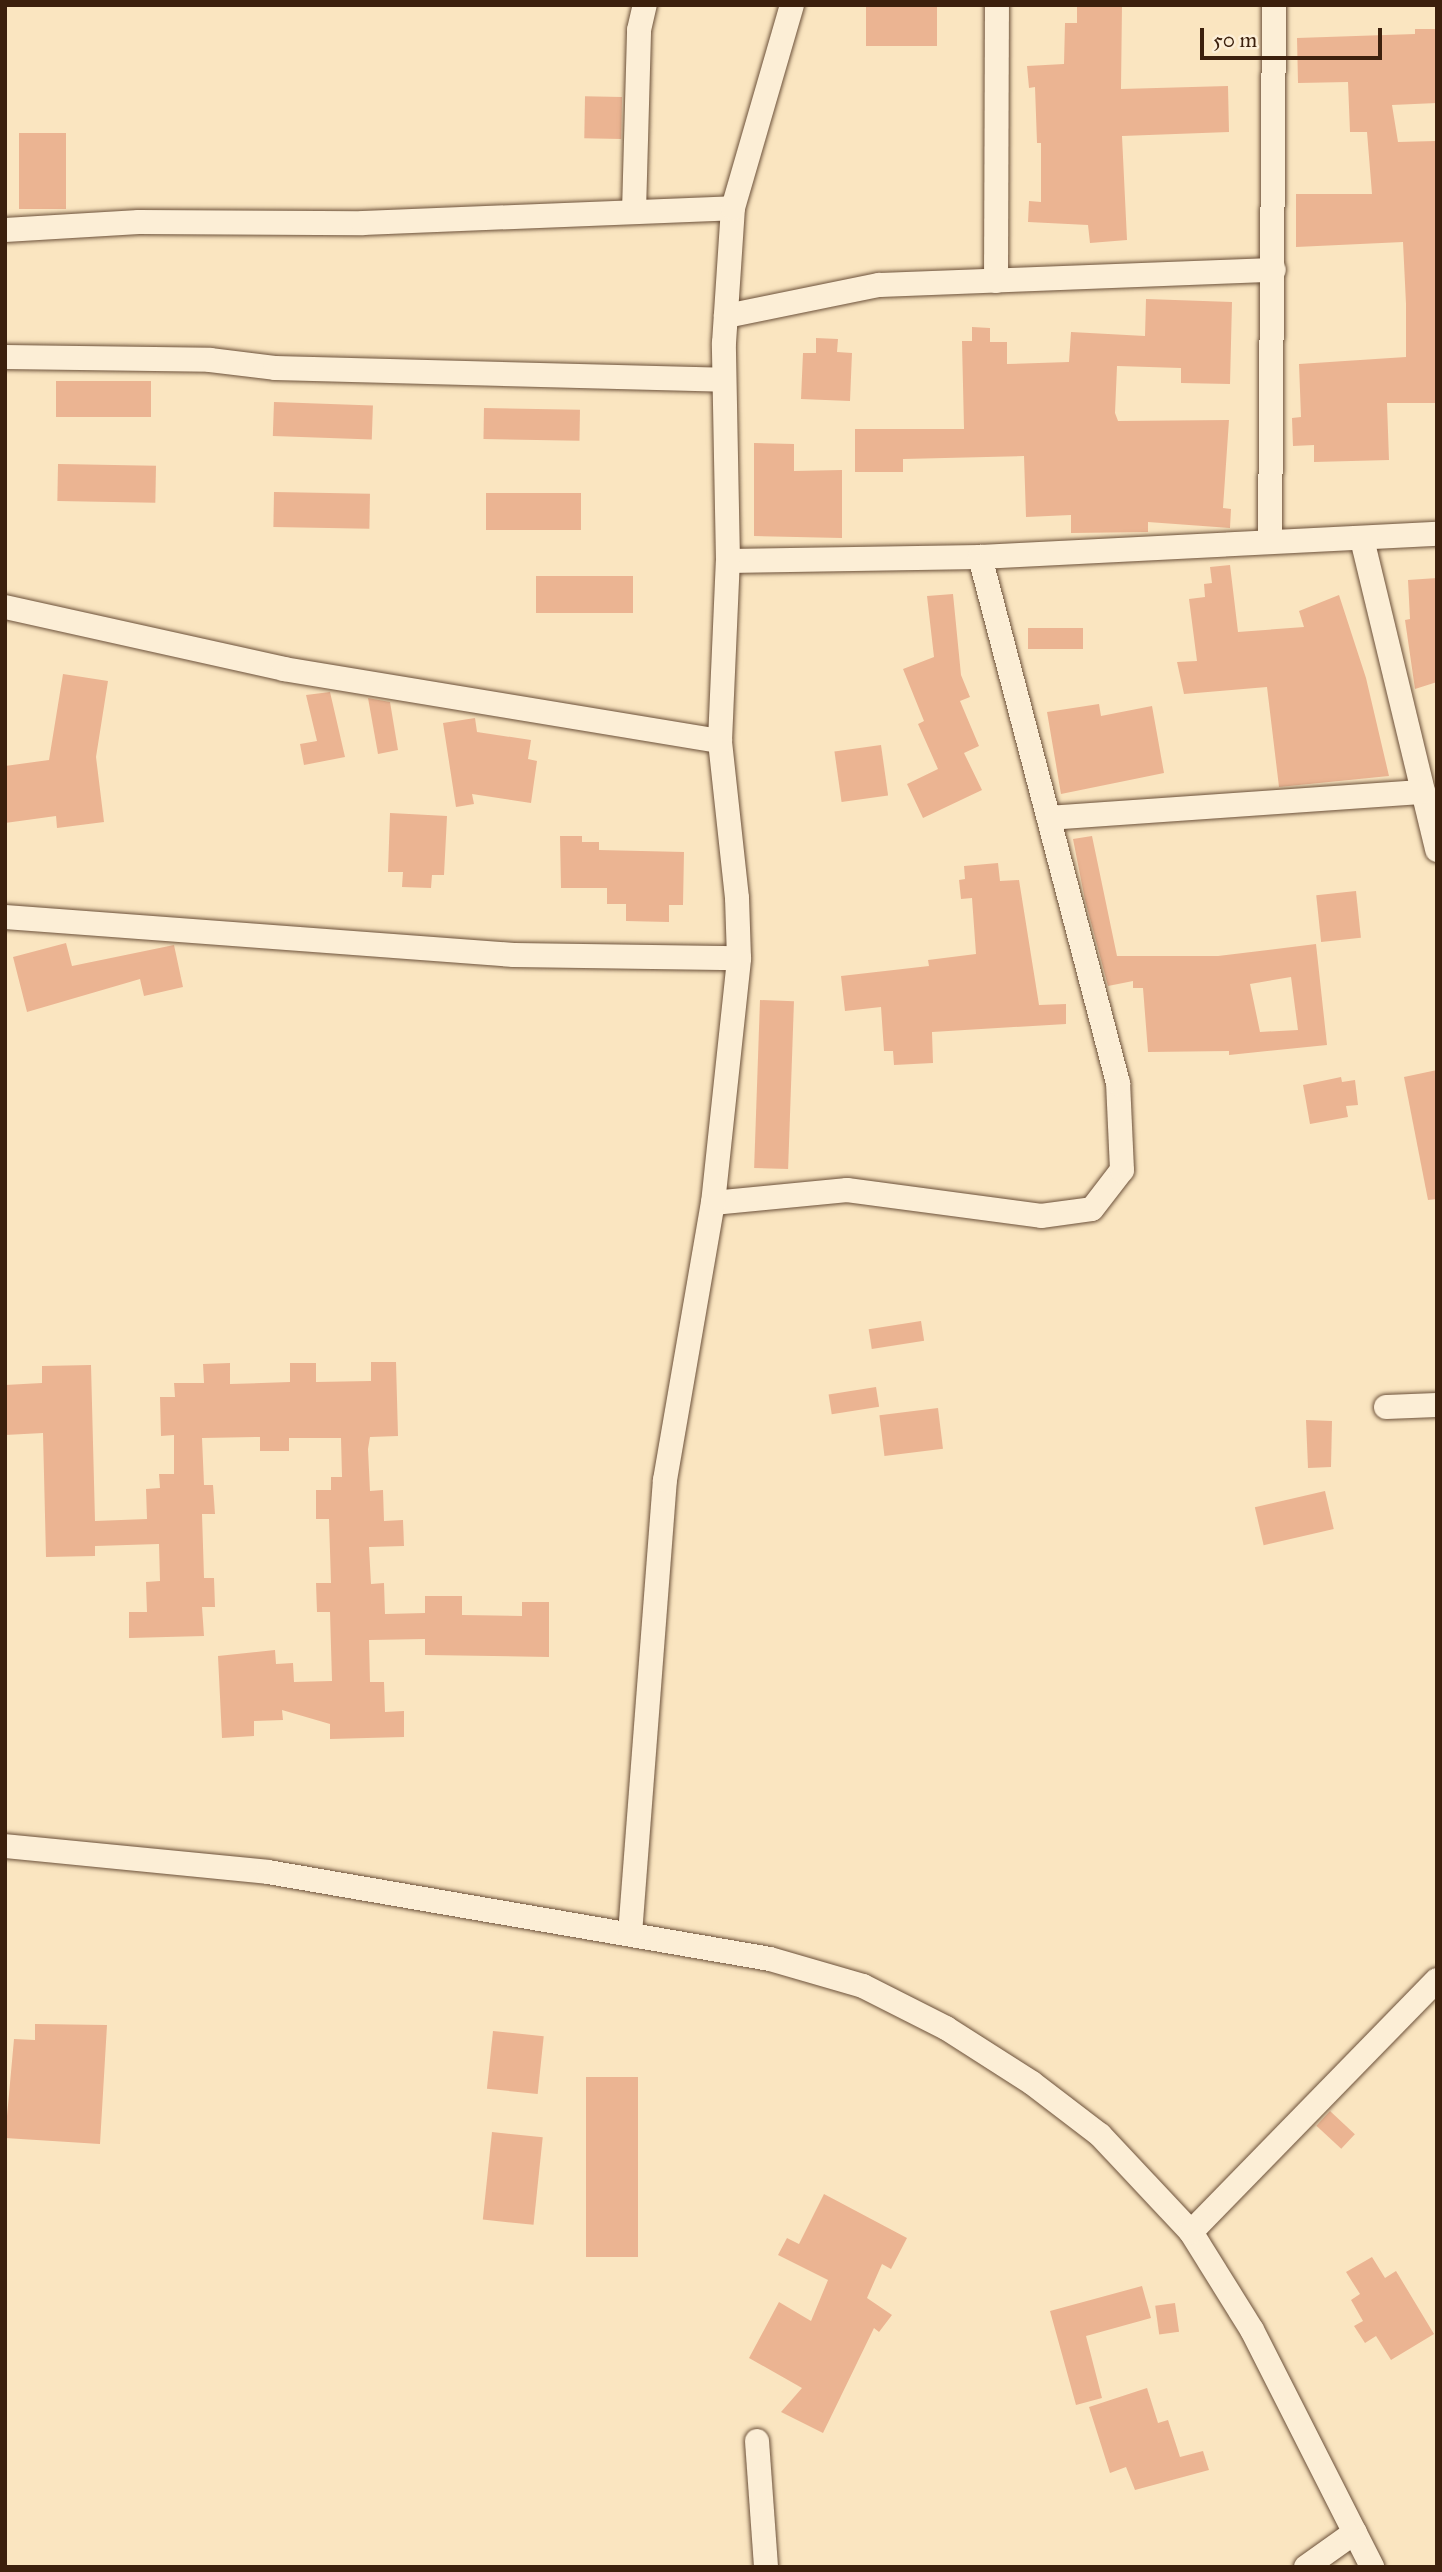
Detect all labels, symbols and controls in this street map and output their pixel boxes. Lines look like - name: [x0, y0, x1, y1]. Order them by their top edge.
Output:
- scale bar: [1204, 14, 1386, 58]
- text: 50 m: [1213, 27, 1257, 53]

